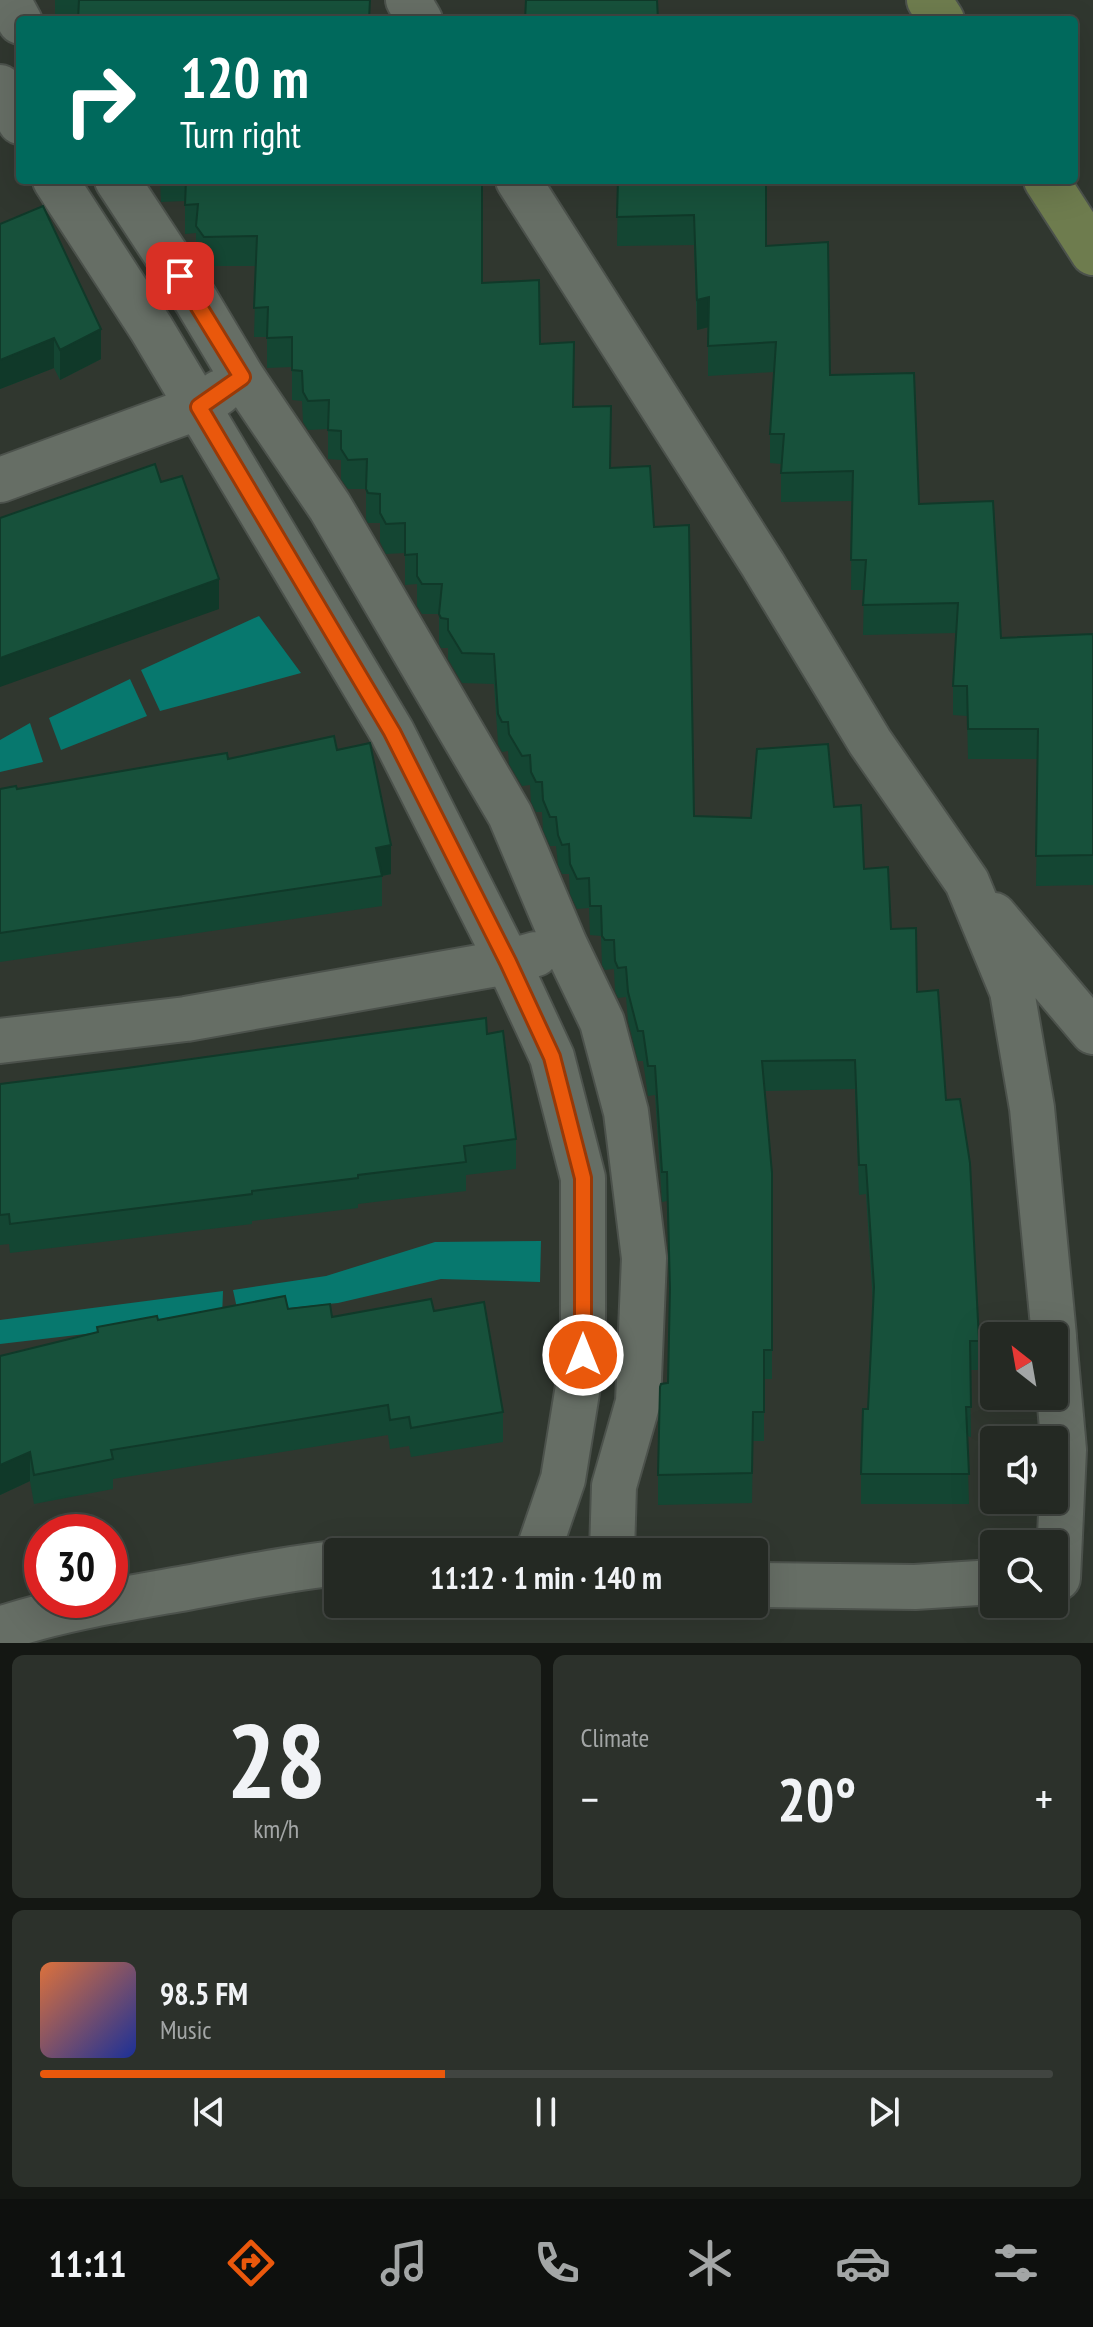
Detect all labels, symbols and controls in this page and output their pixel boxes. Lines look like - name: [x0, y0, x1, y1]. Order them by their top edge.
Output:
- text: 120 m: [180, 41, 309, 113]
- icon: right: [48, 48, 152, 152]
- text: Turn right: [180, 111, 301, 158]
- pin: [146, 242, 214, 310]
- icon: arrive: [158, 254, 202, 298]
- position arrow: [541, 1313, 625, 1397]
- north arrow: [980, 1322, 1068, 1410]
- map controls: [980, 1322, 1068, 1618]
- button: sound: [980, 1426, 1068, 1514]
- speed limit sign: 30: [24, 1514, 128, 1618]
- button: search: [980, 1530, 1068, 1618]
- text: 11:12 · 1 min · 140 m: [430, 1558, 662, 1597]
- text: 28: [227, 1692, 326, 1827]
- text: Climate: [581, 1721, 649, 1754]
- text: 20°: [777, 1760, 856, 1838]
- text: −: [581, 1770, 599, 1827]
- text: +: [1035, 1770, 1053, 1827]
- text: km/h: [253, 1812, 299, 1845]
- text: 98.5 FM: [160, 1974, 248, 2013]
- text: Music: [160, 2013, 212, 2046]
- icon: previous: [187, 2090, 231, 2134]
- icon: pause: [524, 2090, 568, 2134]
- icon: next: [862, 2090, 906, 2134]
- icon: directions: [223, 2235, 279, 2291]
- icon: music: [376, 2235, 432, 2291]
- icon: phone: [529, 2235, 585, 2291]
- icon: climate: [682, 2235, 738, 2291]
- icon: car: [835, 2235, 891, 2291]
- icon: filters: [988, 2235, 1044, 2291]
- text: 11:11: [49, 2240, 126, 2287]

